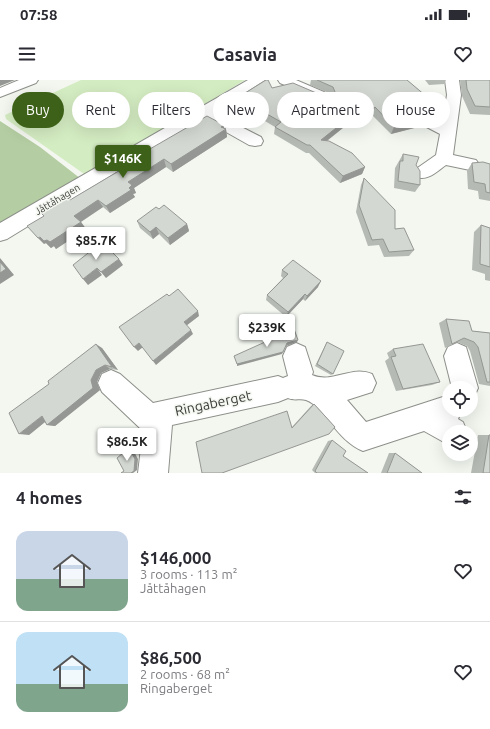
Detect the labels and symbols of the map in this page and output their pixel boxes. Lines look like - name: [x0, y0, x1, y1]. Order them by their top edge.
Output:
- pin: $146K: [95, 145, 151, 179]
- street label: Jåttåhagen: [33, 182, 82, 217]
- pin: $85.7K: [63, 227, 129, 261]
- pin: $239K: [239, 314, 295, 348]
- street label: Ringaberget: [173, 387, 253, 419]
- pin: $86.5K: [94, 428, 160, 462]

